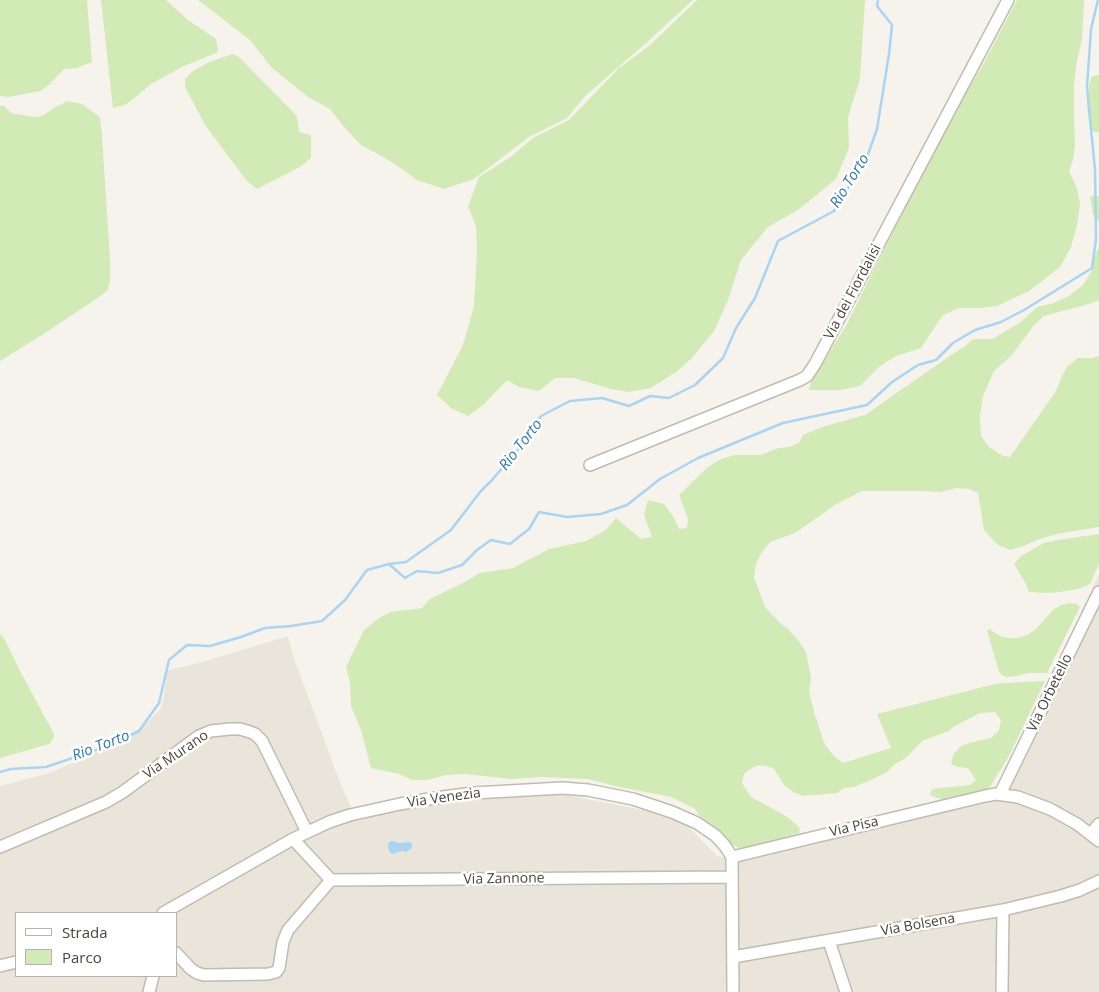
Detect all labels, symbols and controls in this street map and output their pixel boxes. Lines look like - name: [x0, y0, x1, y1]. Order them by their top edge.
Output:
- water label: Rio Torto: [826, 151, 874, 211]
- street label: Via dei Fiordalisi: [821, 242, 885, 342]
- water label: Rio Torto: [495, 416, 547, 474]
- street label: Via Orbetello: [1024, 651, 1076, 735]
- water label: Rio Torto: [70, 727, 132, 765]
- street label: Via Murano: [140, 727, 212, 783]
- street label: Via Venezia: [406, 785, 482, 811]
- street label: Via Pisa: [828, 813, 880, 841]
- street label: Via Zannone: [463, 870, 545, 888]
- street label: Via Bolsena: [880, 910, 956, 940]
- legend: [15, 912, 178, 977]
- text: Strada: [62, 922, 108, 942]
- text: Parco: [62, 947, 102, 967]

